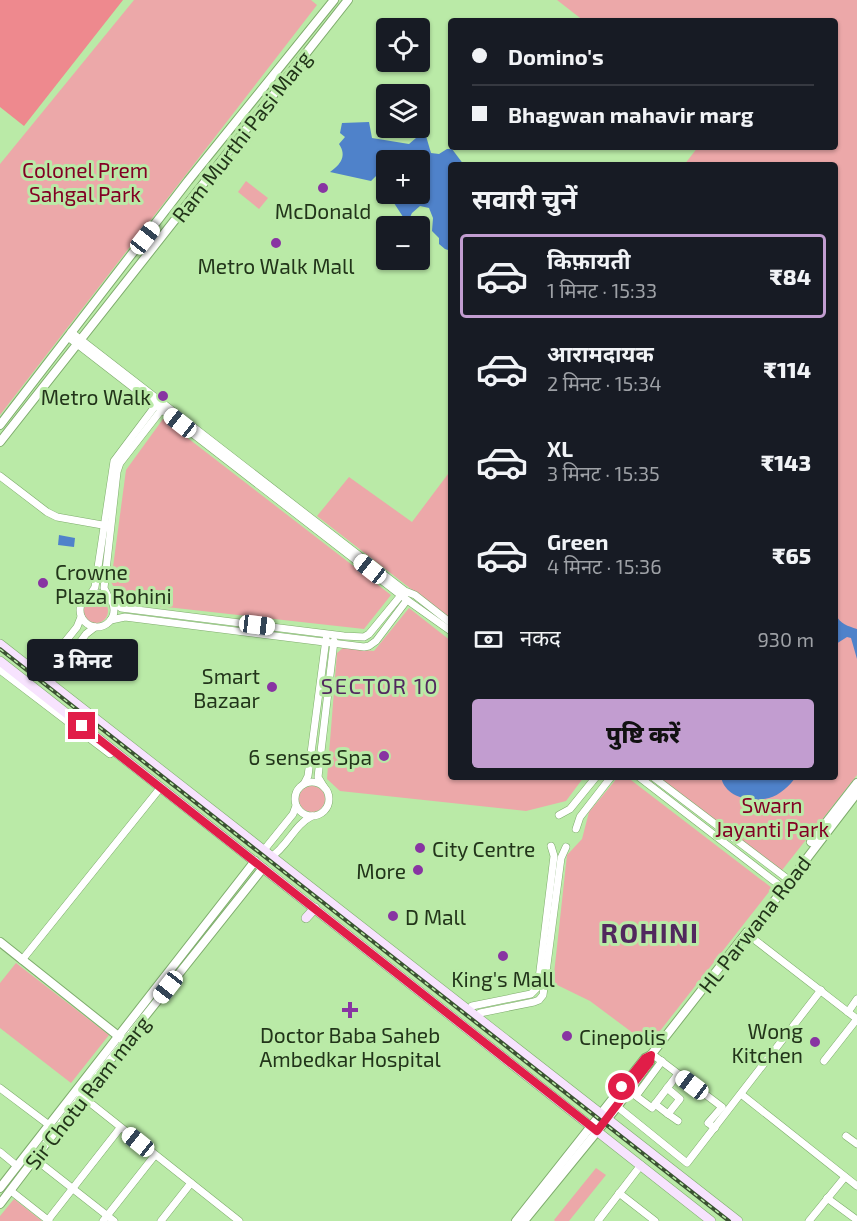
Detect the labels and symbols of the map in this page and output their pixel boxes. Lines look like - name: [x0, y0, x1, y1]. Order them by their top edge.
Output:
- street label: Ram Murthi Pasi Marg: [166, 45, 316, 227]
- park label: Colonel Prem Sahgal Park: [22, 157, 148, 206]
- marker: McDonald: [316, 181, 330, 195]
- place label: McDonald: [275, 198, 371, 223]
- car: [127, 218, 163, 258]
- marker: Metro Walk Mall: [269, 236, 283, 250]
- place label: Metro Walk Mall: [197, 253, 355, 278]
- place label: Metro Walk: [41, 384, 151, 409]
- marker: Metro Walk: [156, 389, 170, 403]
- car: [160, 405, 200, 441]
- car: [350, 551, 390, 587]
- place label: Crowne Plaza Rohini: [55, 559, 172, 608]
- marker: Crowne Plaza Rohini: [36, 576, 50, 590]
- car: [238, 614, 276, 636]
- callout: 3 मिनट: [26, 639, 138, 681]
- place label: Smart Bazaar: [193, 663, 261, 712]
- district label: SECTOR 10: [321, 672, 439, 698]
- marker: Smart Bazaar: [265, 680, 279, 694]
- route end: [68, 712, 95, 739]
- place label: 6 senses Spa: [248, 744, 372, 769]
- marker: 6 senses Spa: [377, 749, 391, 763]
- park label: Swarn Jayanti Park: [715, 792, 829, 841]
- place label: City Centre: [432, 836, 535, 861]
- marker: City Centre: [413, 841, 427, 855]
- street label: HL Parwana Road: [693, 851, 815, 997]
- place label: More: [356, 858, 406, 883]
- marker: More: [411, 863, 425, 877]
- place label: D Mall: [405, 904, 467, 929]
- marker: D Mall: [386, 909, 400, 923]
- district label: ROHINI: [601, 916, 699, 948]
- marker: King's Mall: [496, 949, 510, 963]
- place label: King's Mall: [451, 966, 556, 991]
- car: [150, 967, 186, 1007]
- marker: Doctor Baba Saheb Ambedkar Hospital: [341, 1001, 359, 1019]
- street label: Sir Chotu Ram marg: [19, 1010, 155, 1174]
- place label: Wong Kitchen: [731, 1018, 803, 1067]
- place label: Doctor Baba Saheb Ambedkar Hospital: [259, 1022, 441, 1071]
- place label: Cinepolis: [579, 1024, 666, 1049]
- marker: Cinepolis: [560, 1029, 574, 1043]
- marker: Wong Kitchen: [808, 1035, 822, 1049]
- car: [672, 1067, 712, 1103]
- route start: [608, 1073, 635, 1100]
- car: [118, 1124, 158, 1160]

